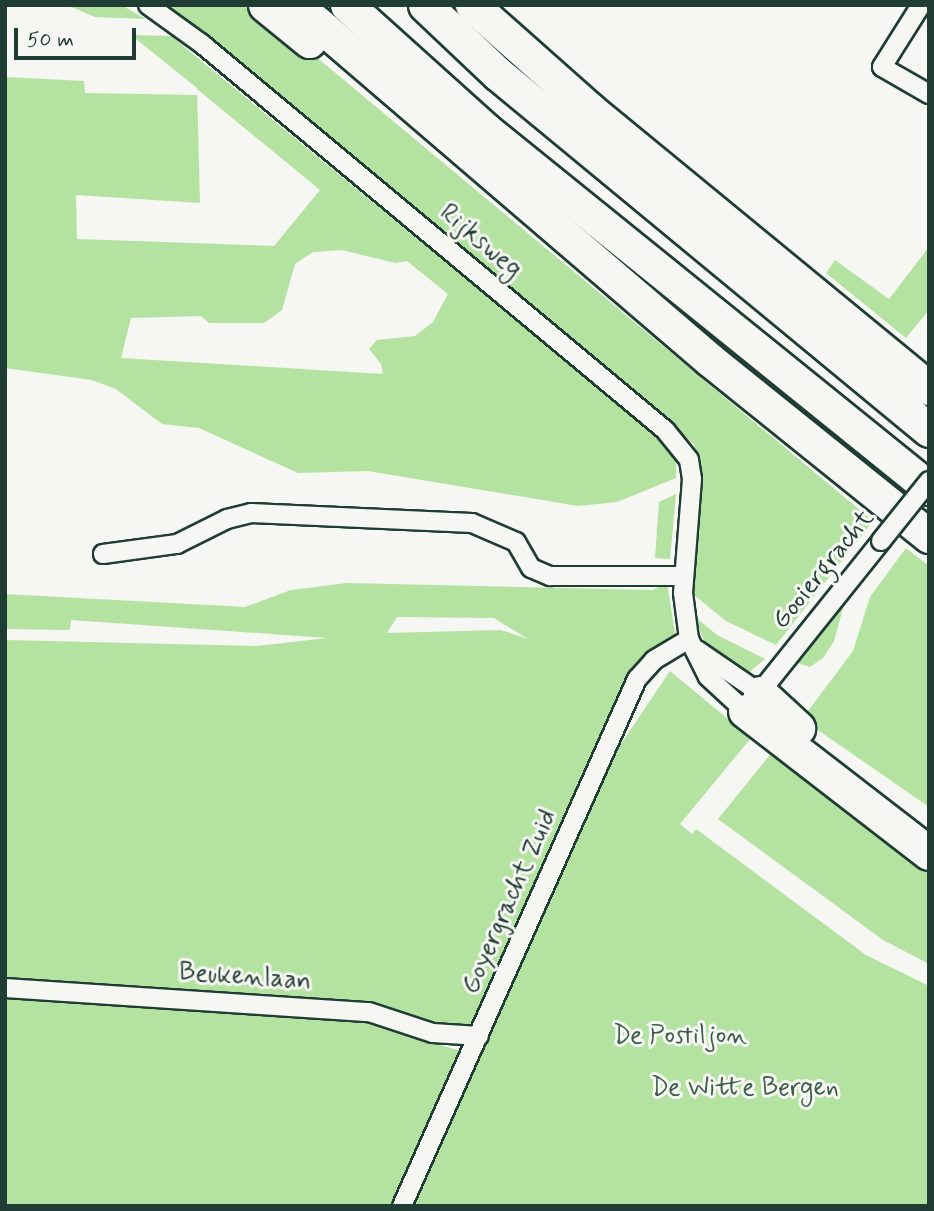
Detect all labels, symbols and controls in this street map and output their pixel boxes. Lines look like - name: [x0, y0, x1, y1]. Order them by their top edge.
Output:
- scale bar: [18, 14, 140, 58]
- text: 50 m: [27, 26, 74, 54]
- street label: Rijksweg: [432, 198, 528, 286]
- street label: Gooiergracht: [766, 504, 882, 636]
- street label: Goyergracht Zuid: [455, 804, 565, 1000]
- street label: Beukenlaan: [178, 958, 312, 998]
- park label: De Postiljon: [614, 1021, 746, 1053]
- park label: De Witte Bergen: [650, 1073, 840, 1105]

